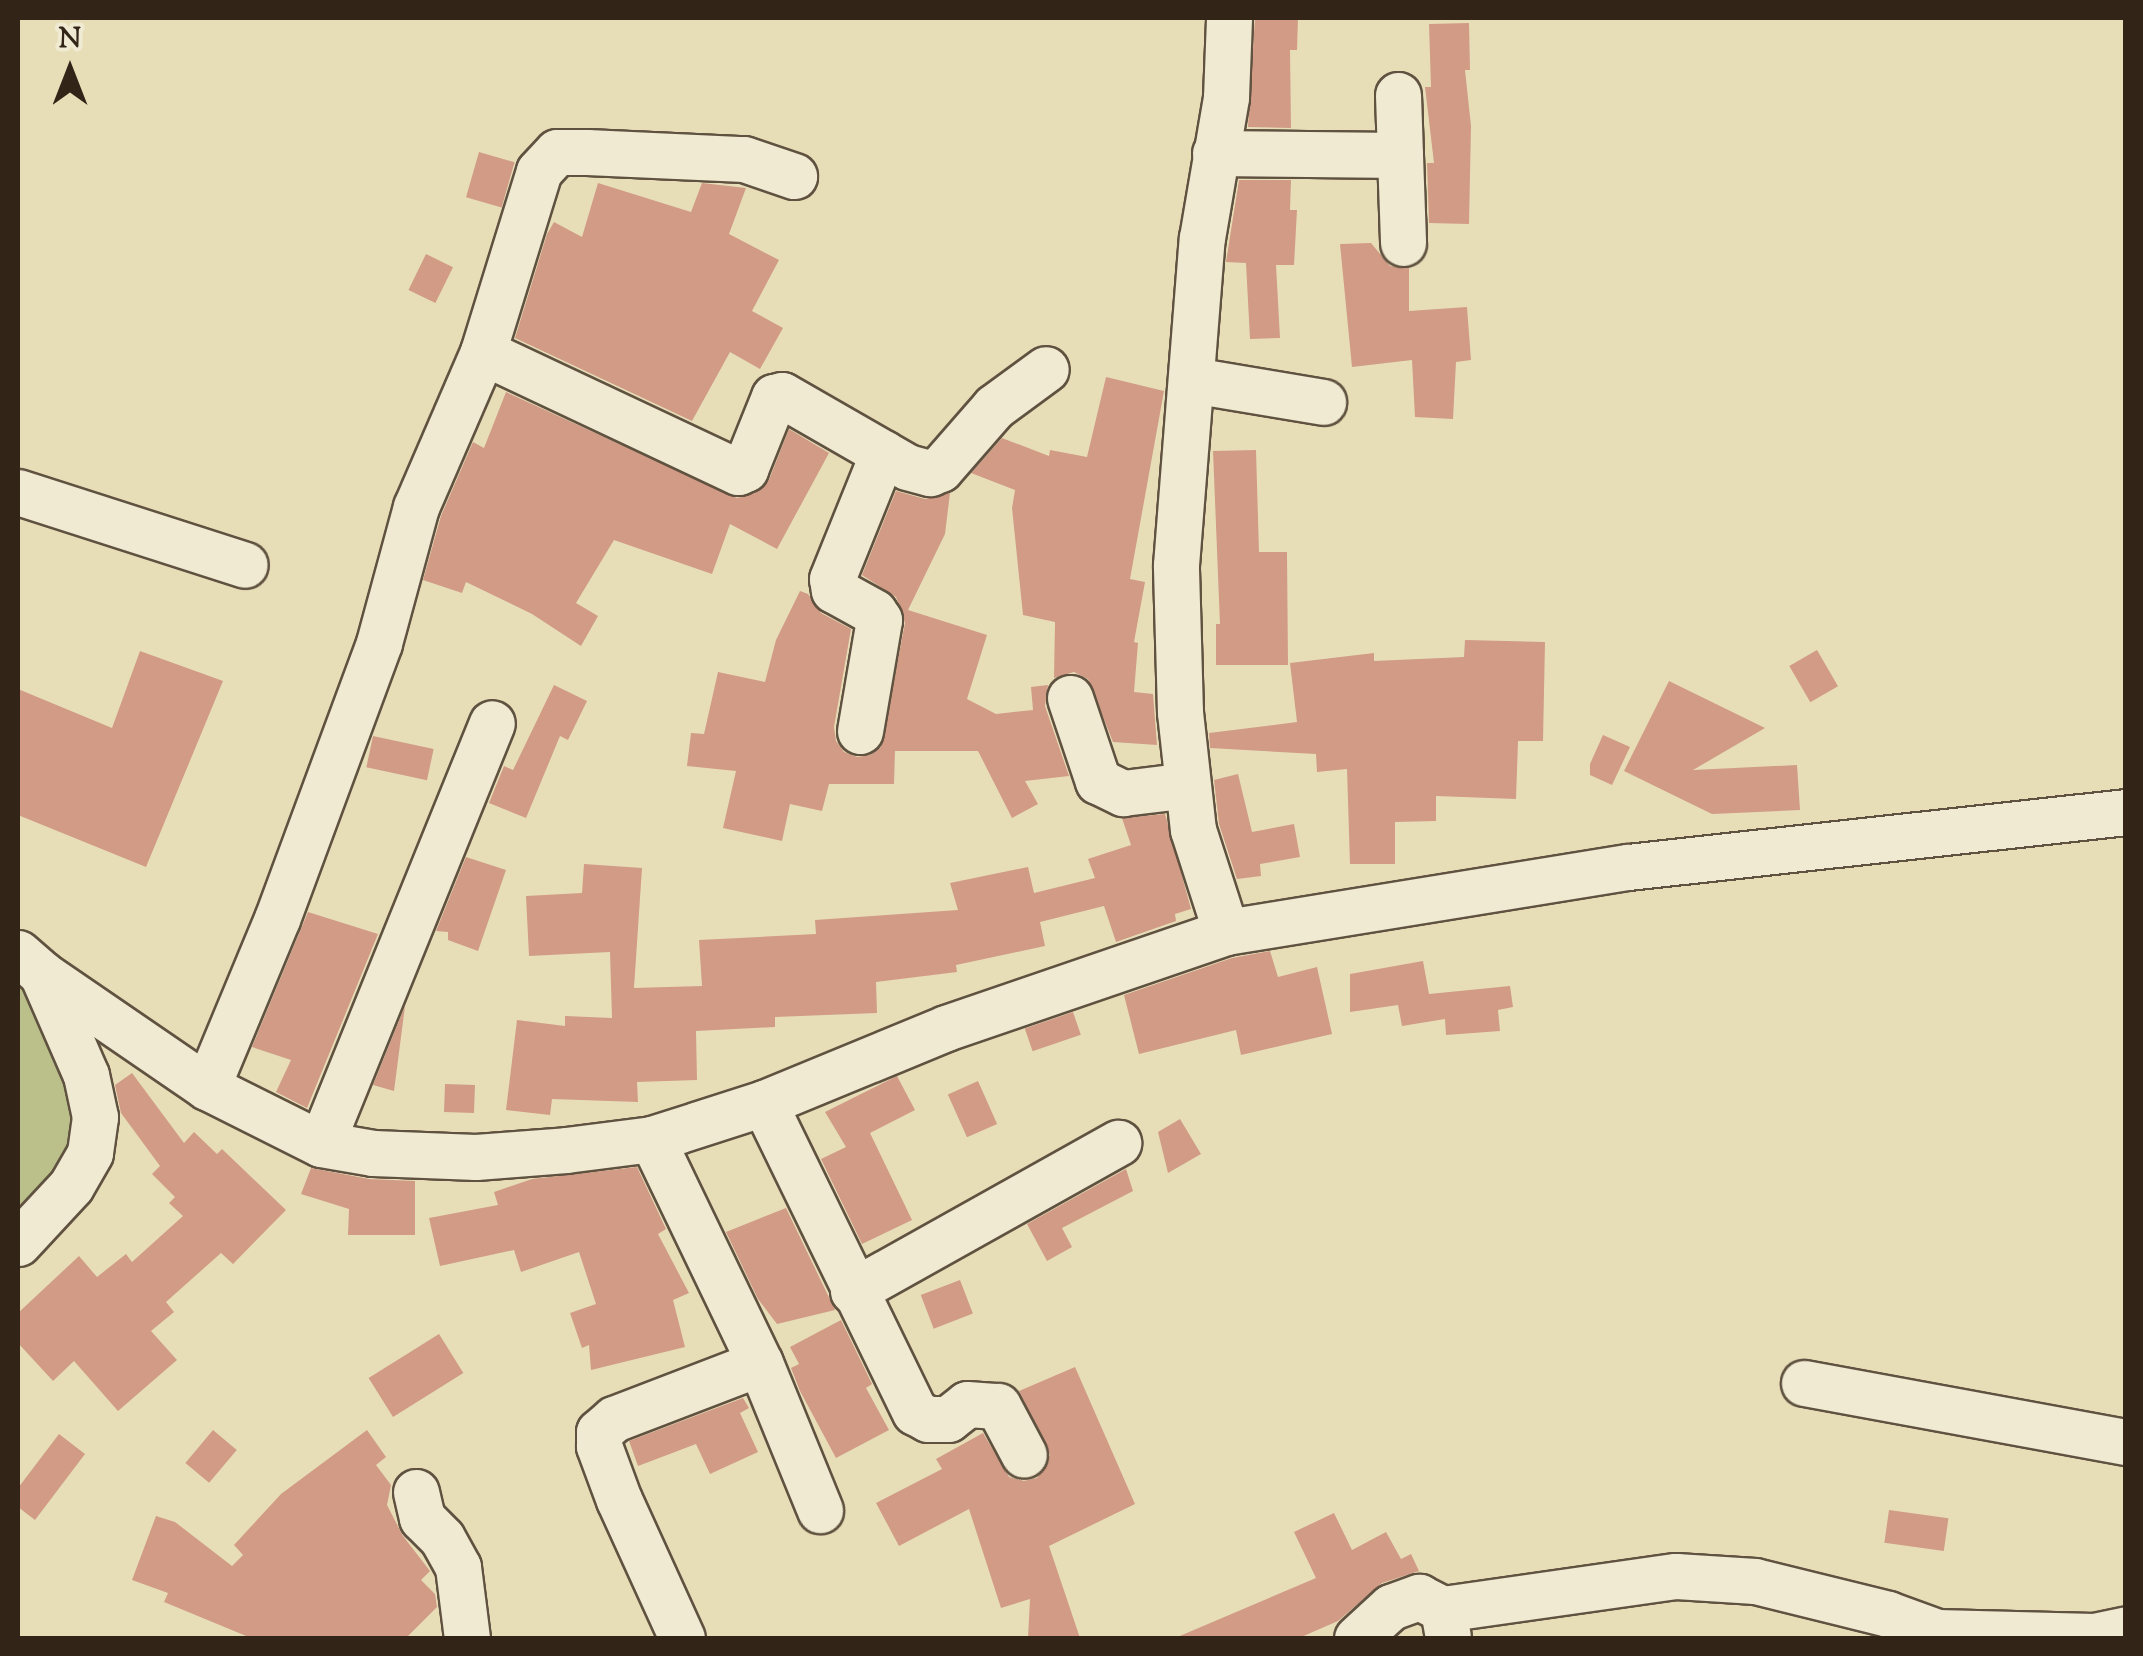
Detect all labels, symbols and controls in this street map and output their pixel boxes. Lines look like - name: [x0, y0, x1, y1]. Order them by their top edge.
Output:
- north arrow: [20, 20, 120, 120]
- text: N: [59, 20, 81, 60]

